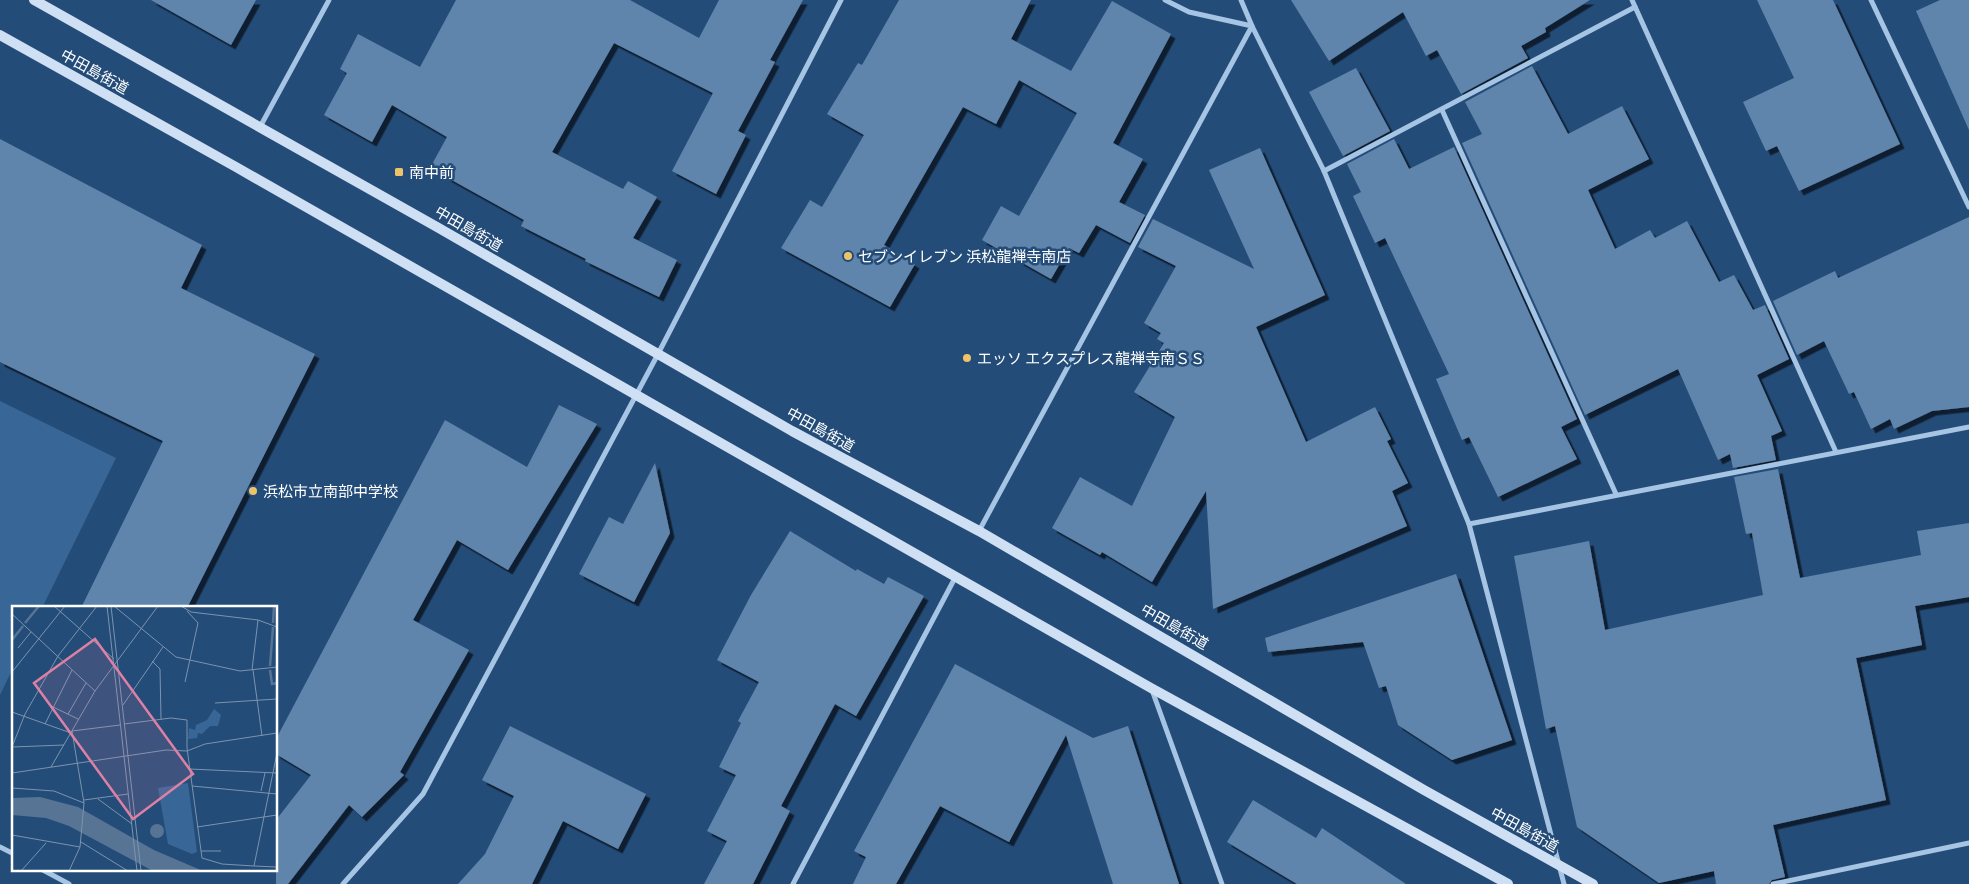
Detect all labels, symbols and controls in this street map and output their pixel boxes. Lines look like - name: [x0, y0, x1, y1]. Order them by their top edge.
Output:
- street label: 中田島街道: [58, 45, 132, 97]
- place label: 南中前: [409, 163, 454, 181]
- marker: 南中前: [393, 166, 405, 178]
- street label: 中田島街道: [432, 201, 506, 255]
- place label: セブンイレブン 浜松龍禅寺南店: [858, 247, 1071, 265]
- marker: セブンイレブン 浜松龍禅寺南店: [842, 250, 854, 262]
- place label: エッソ エクスプレス龍禅寺南ＳＳ: [977, 349, 1205, 367]
- marker: エッソ エクスプレス龍禅寺南ＳＳ: [961, 352, 973, 364]
- street label: 中田島街道: [784, 403, 858, 455]
- place label: 浜松市立南部中学校: [263, 482, 398, 500]
- marker: 浜松市立南部中学校: [247, 485, 259, 497]
- street label: 中田島街道: [1138, 599, 1212, 653]
- inset map: [12, 606, 278, 872]
- street label: 中田島街道: [1488, 803, 1562, 855]

